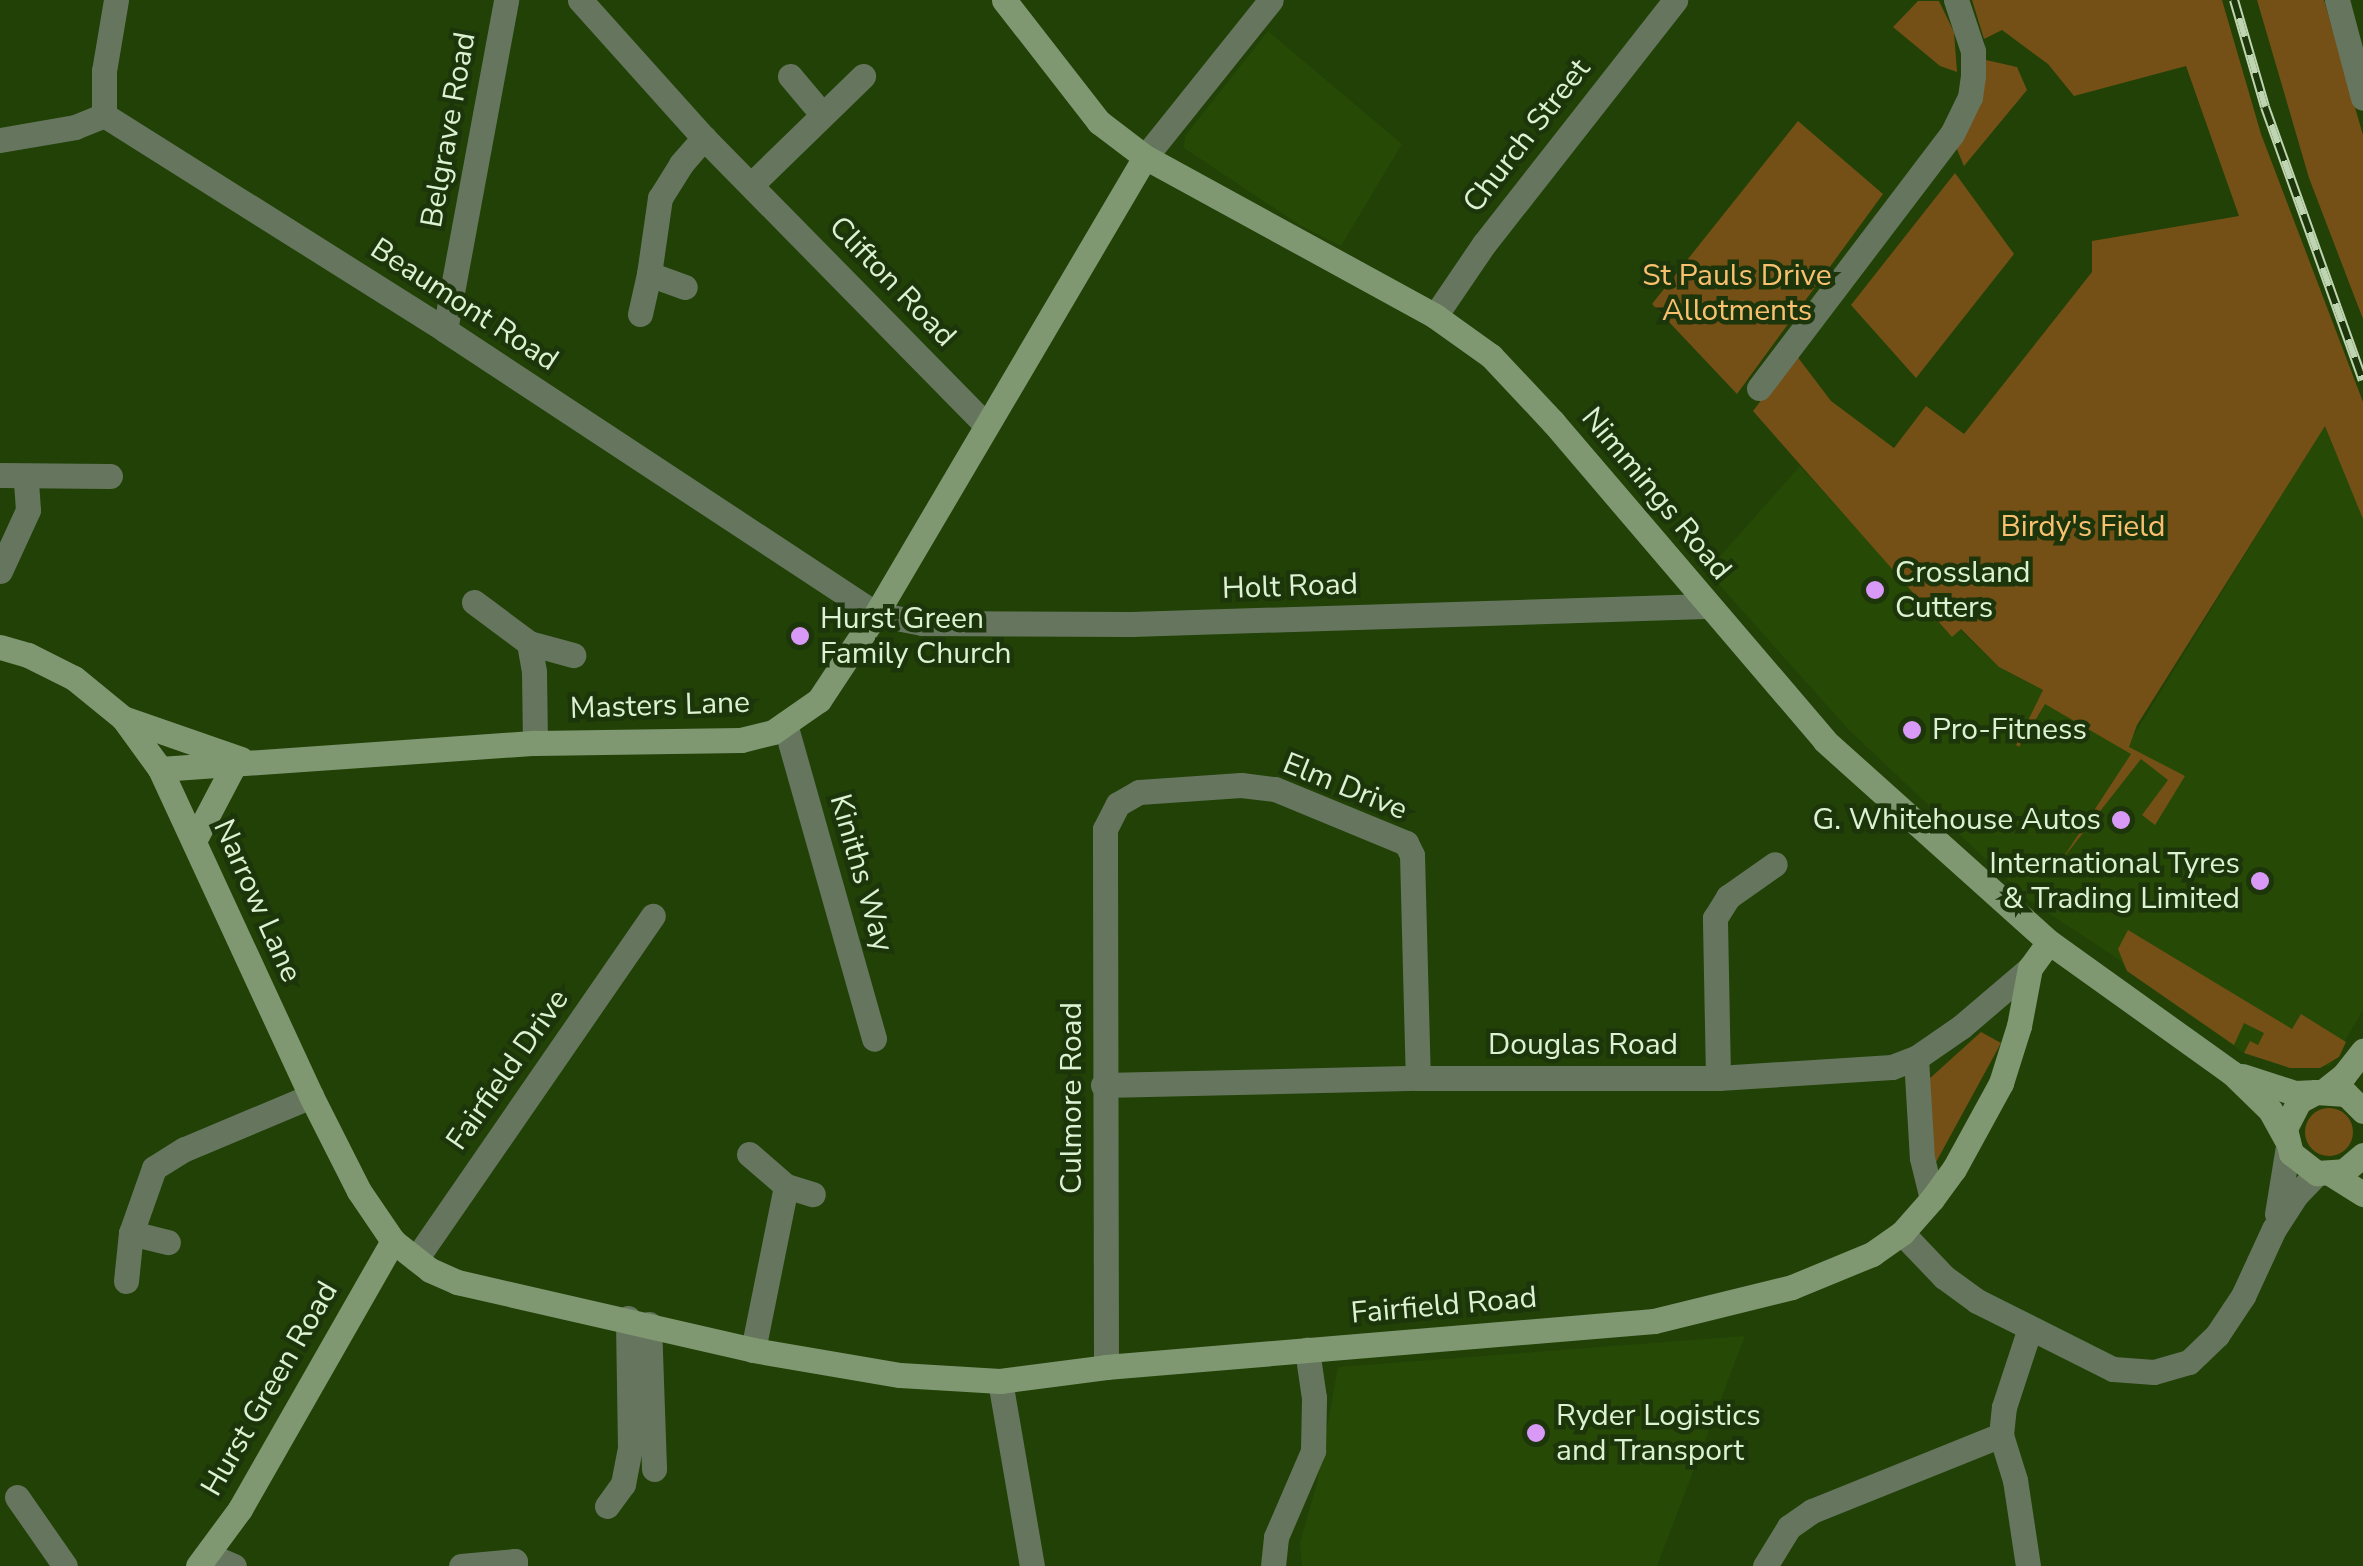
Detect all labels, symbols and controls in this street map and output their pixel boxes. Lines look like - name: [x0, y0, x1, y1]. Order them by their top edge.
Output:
- street label: Belgrave Road: [414, 30, 484, 230]
- street label: Church Street: [1456, 52, 1598, 220]
- street label: Clifton Road: [821, 209, 963, 355]
- street label: Beaumont Road: [363, 231, 565, 379]
- park label: St Pauls Drive Allotments: [1642, 258, 1832, 328]
- street label: Nimmings Road: [1573, 400, 1739, 588]
- park label: Birdy's Field: [2000, 509, 2166, 545]
- place label: Crossland Cutters: [1895, 555, 2031, 626]
- street label: Holt Road: [1221, 567, 1359, 607]
- marker: Crossland Cutters: [1864, 579, 1886, 601]
- place label: Hurst Green Family Church: [820, 601, 1012, 672]
- marker: Hurst Green Family Church: [789, 625, 811, 647]
- street label: Masters Lane: [569, 685, 751, 727]
- place label: Pro-Fitness: [1932, 712, 2087, 748]
- marker: Pro-Fitness: [1901, 719, 1923, 741]
- street label: Elm Drive: [1278, 746, 1412, 828]
- street label: Kiniths Way: [821, 790, 901, 956]
- place label: G. Whitehouse Autos: [1813, 802, 2101, 838]
- marker: G. Whitehouse Autos: [2110, 809, 2132, 831]
- street label: Narrow Lane: [205, 814, 309, 988]
- place label: International Tyres & Trading Limited: [1989, 846, 2240, 916]
- marker: International Tyres & Trading Limited: [2249, 870, 2271, 892]
- street label: Fairfield Drive: [439, 983, 577, 1157]
- street label: Culmore Road: [1054, 1002, 1090, 1194]
- street label: Douglas Road: [1488, 1027, 1678, 1063]
- street label: Hurst Green Road: [194, 1275, 346, 1503]
- street label: Fairfield Road: [1349, 1280, 1539, 1332]
- place label: Ryder Logistics and Transport: [1556, 1398, 1761, 1468]
- marker: Ryder Logistics and Transport: [1525, 1422, 1547, 1444]

